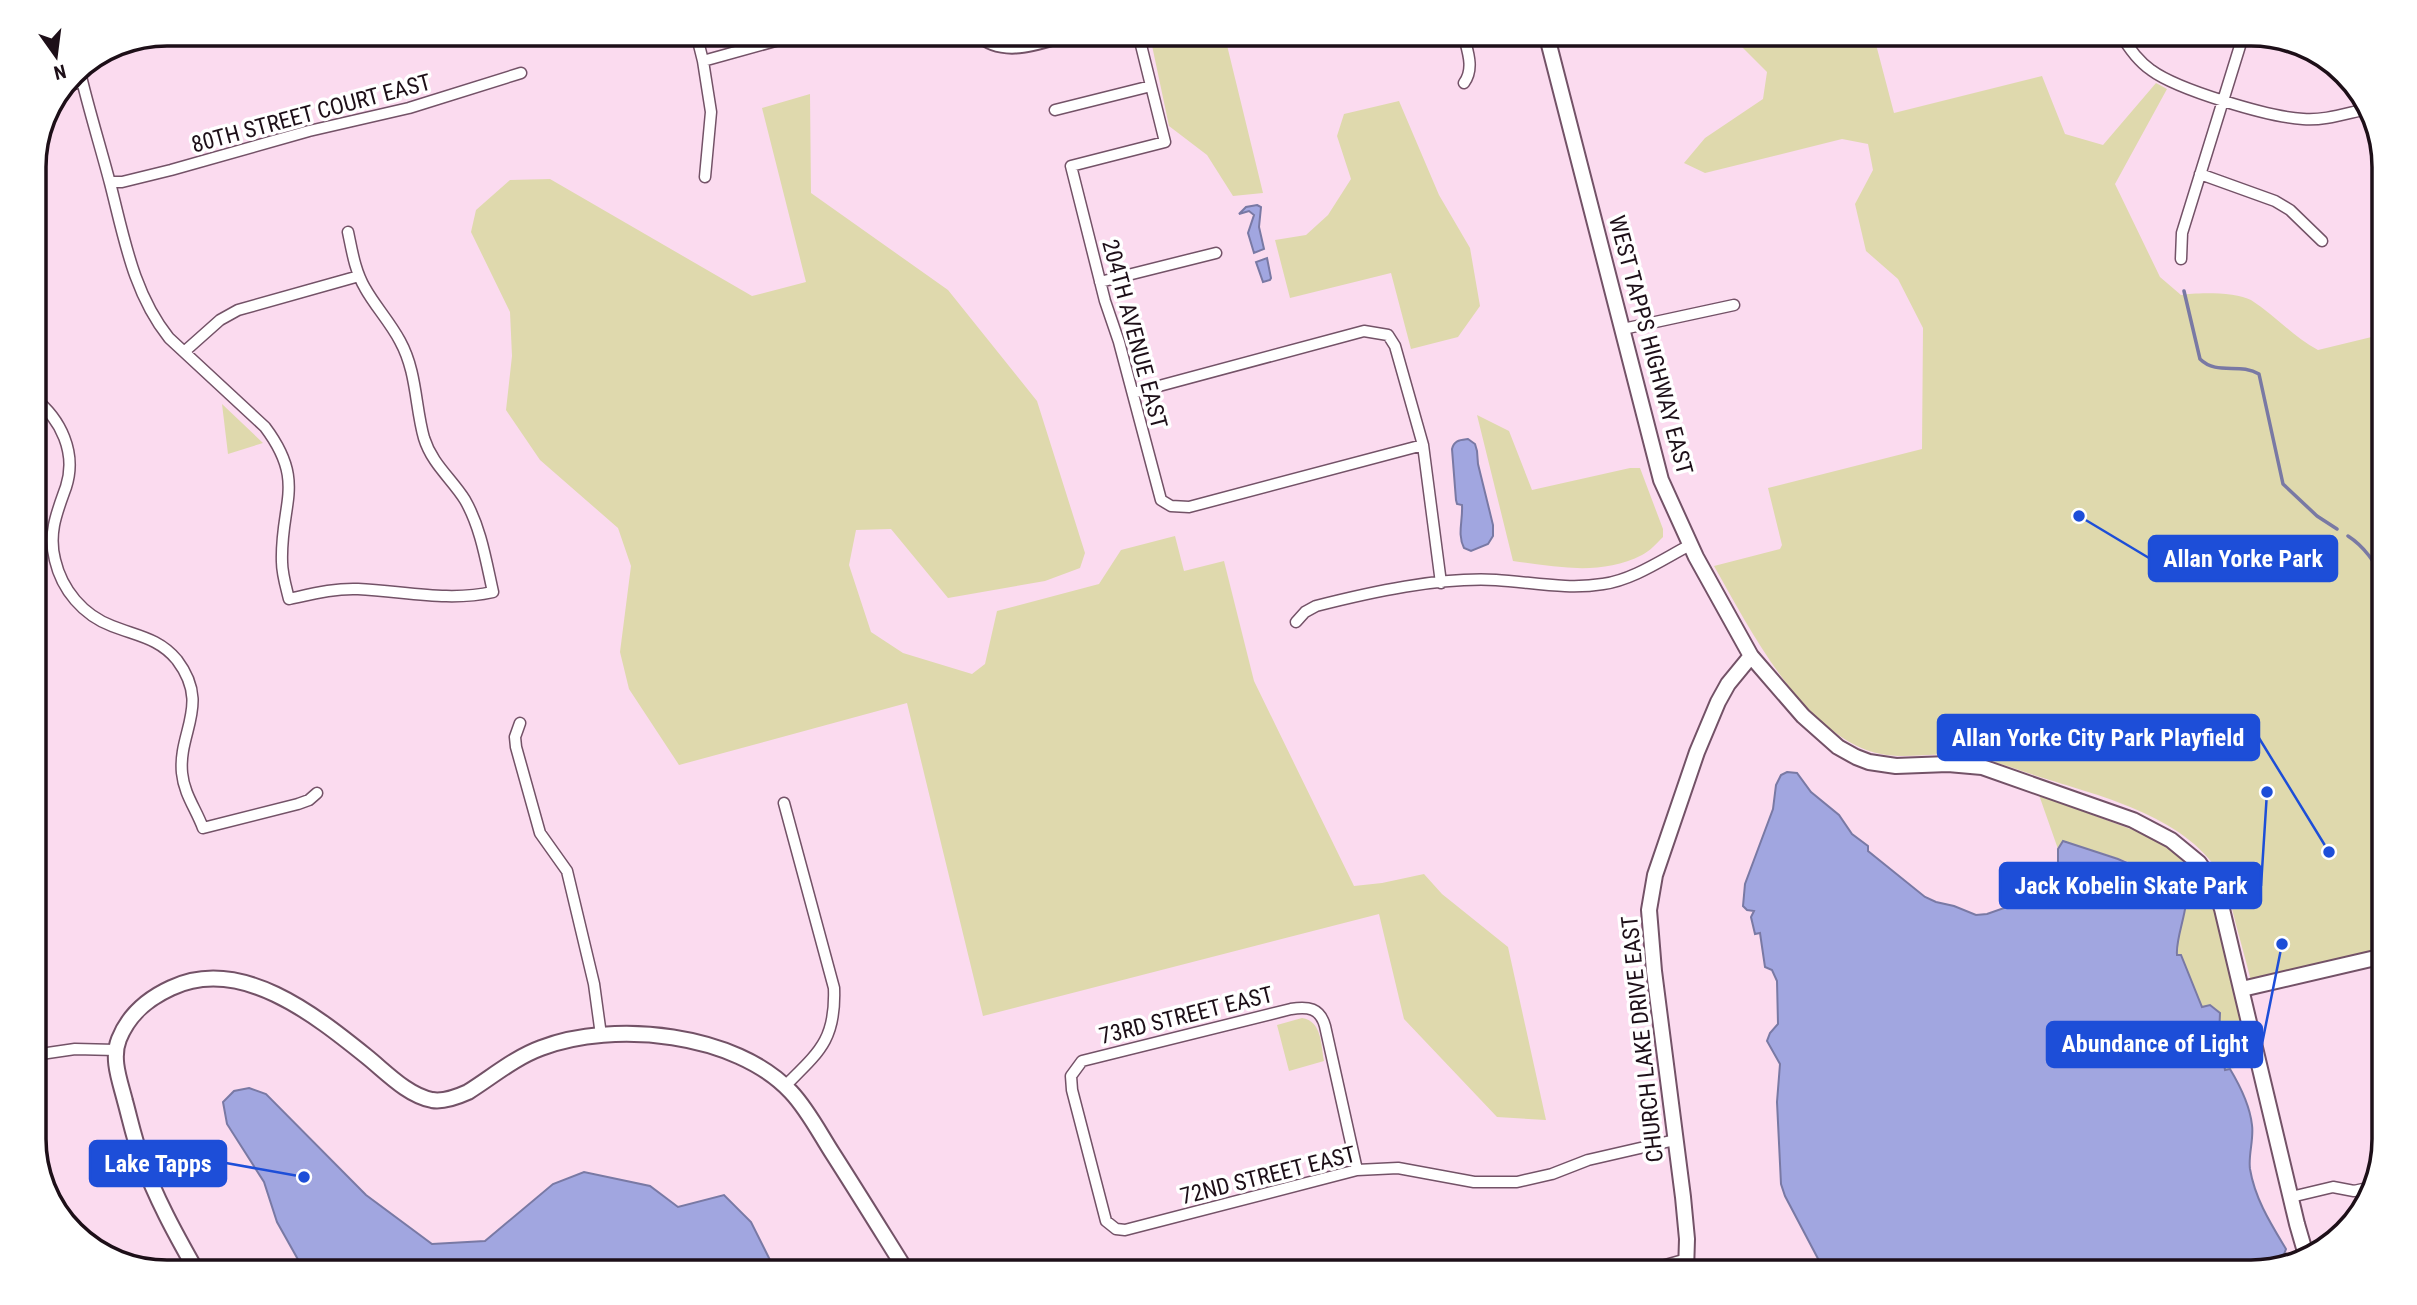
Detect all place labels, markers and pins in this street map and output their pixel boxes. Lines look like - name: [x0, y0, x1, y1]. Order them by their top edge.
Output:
- callout: Allan Yorke Park: [2149, 536, 2337, 581]
- callout: Allan Yorke City Park Playfield: [1938, 715, 2259, 760]
- callout: Jack Kobelin Skate Park: [2000, 863, 2261, 908]
- callout: Abundance of Light: [2047, 1022, 2262, 1067]
- callout: Lake Tapps: [90, 1141, 226, 1186]

